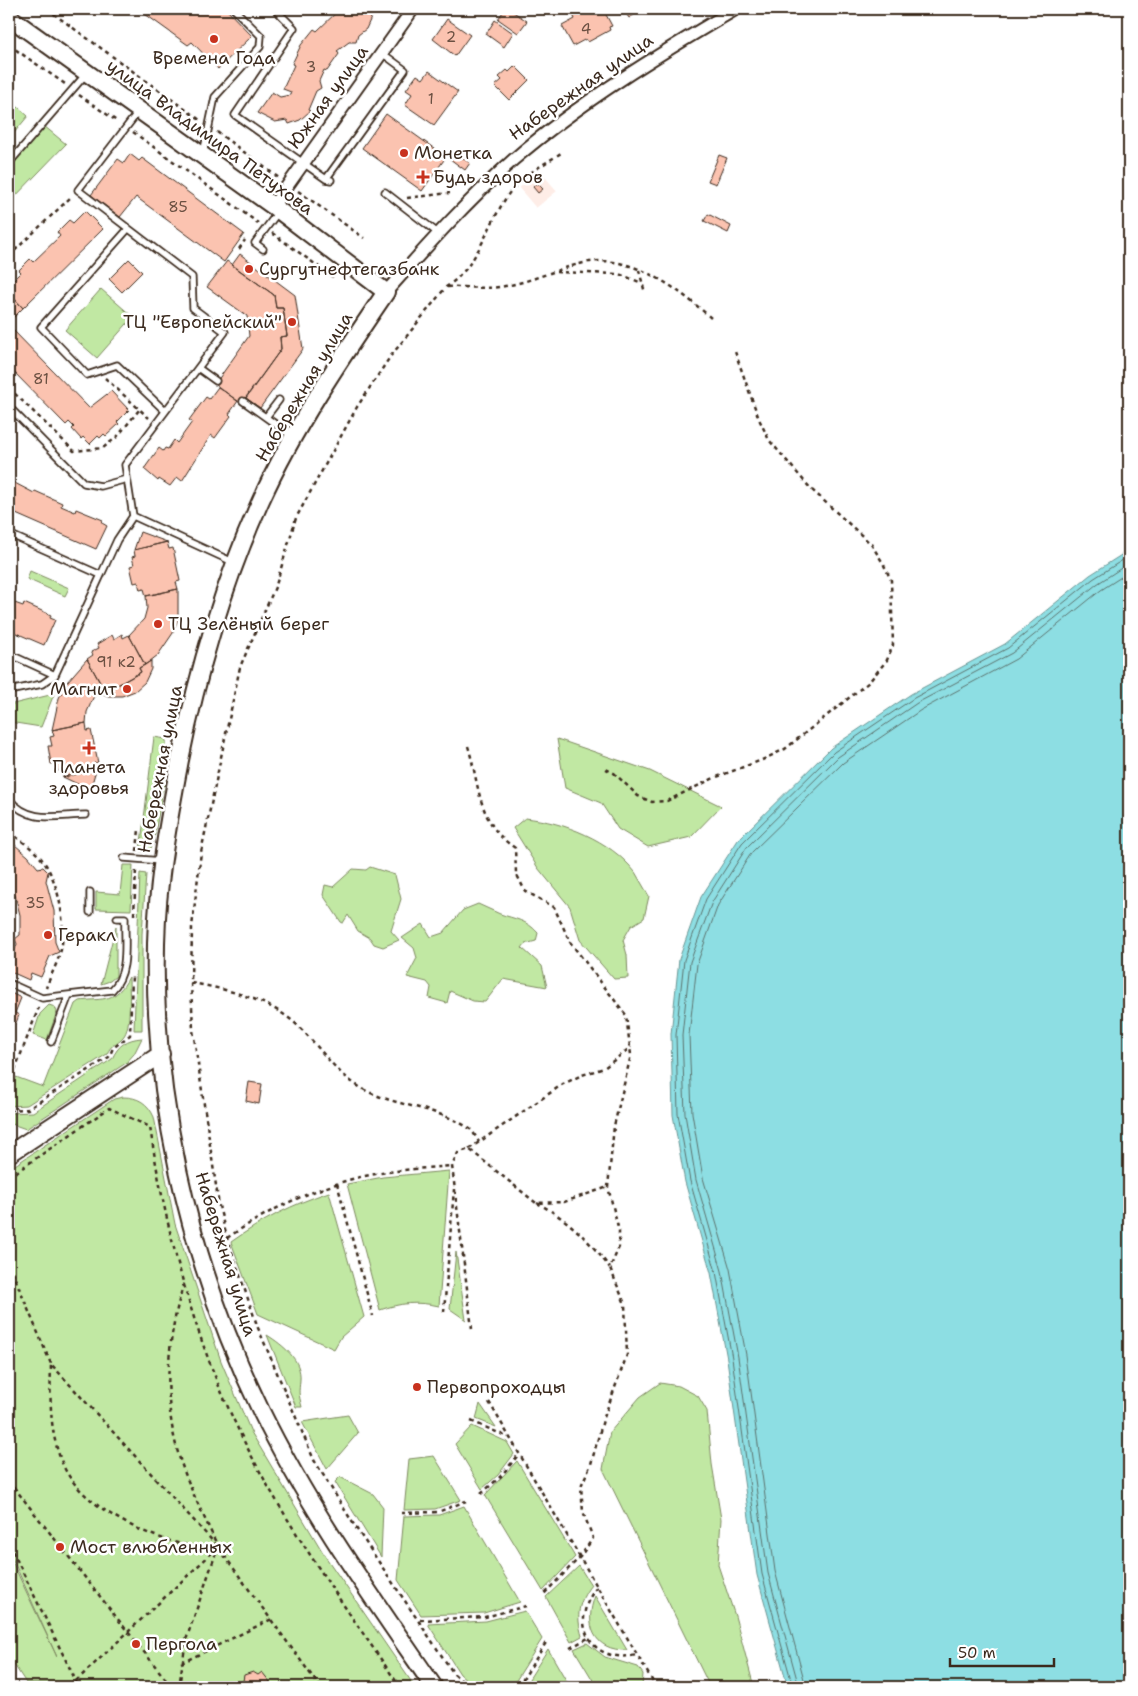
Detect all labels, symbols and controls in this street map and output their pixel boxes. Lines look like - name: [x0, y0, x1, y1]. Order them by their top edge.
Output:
- house number: 4: [581, 19, 591, 39]
- house number: 2: [446, 27, 456, 47]
- street label: Набережная улица: [504, 28, 658, 146]
- marker: Времена Года: [208, 33, 220, 45]
- street label: Южная улица: [282, 40, 374, 154]
- place label: Времена Года: [153, 46, 275, 70]
- street label: улица Владимира Петухова: [102, 54, 318, 220]
- house number: 3: [306, 57, 316, 77]
- house number: 1: [428, 89, 434, 109]
- place label: Монетка: [414, 141, 492, 165]
- marker: Монетка: [398, 147, 410, 159]
- place label: Будь здоров: [433, 165, 543, 189]
- marker: Будь здоров: [417, 171, 429, 183]
- house number: 85: [168, 197, 188, 217]
- place label: Сургутнефтегазбанк: [259, 257, 440, 281]
- marker: Сургутнефтегазбанк: [243, 263, 255, 275]
- street label: Набережная улица: [250, 308, 358, 466]
- place label: ТЦ "Европейский": [123, 310, 282, 334]
- marker: ТЦ "Европейский": [286, 316, 298, 328]
- house number: 81: [33, 369, 49, 389]
- place label: ТЦ Зелёный берег: [168, 612, 329, 636]
- marker: ТЦ Зелёный берег: [152, 618, 164, 630]
- house number: 91 к2: [96, 652, 136, 672]
- place label: Магнит: [50, 677, 118, 701]
- marker: Магнит: [121, 683, 133, 695]
- street label: Набережная улица: [132, 683, 188, 855]
- marker: Планета здоровья: [83, 742, 95, 754]
- place label: Планета здоровья: [49, 755, 129, 800]
- house number: 35: [25, 893, 45, 913]
- place label: Геракл: [58, 923, 116, 947]
- marker: Геракл: [42, 929, 54, 941]
- street label: Набережная улица: [190, 1169, 262, 1339]
- place label: Первопроходцы: [427, 1375, 566, 1399]
- marker: Первопроходцы: [411, 1381, 423, 1393]
- place label: Мост влюбленных: [70, 1535, 232, 1559]
- marker: Мост влюбленных: [54, 1541, 66, 1553]
- place label: Пергола: [146, 1632, 217, 1656]
- scale bar: [950, 1636, 1054, 1668]
- marker: Пергола: [130, 1638, 142, 1650]
- text: 50 m: [958, 1643, 996, 1663]

